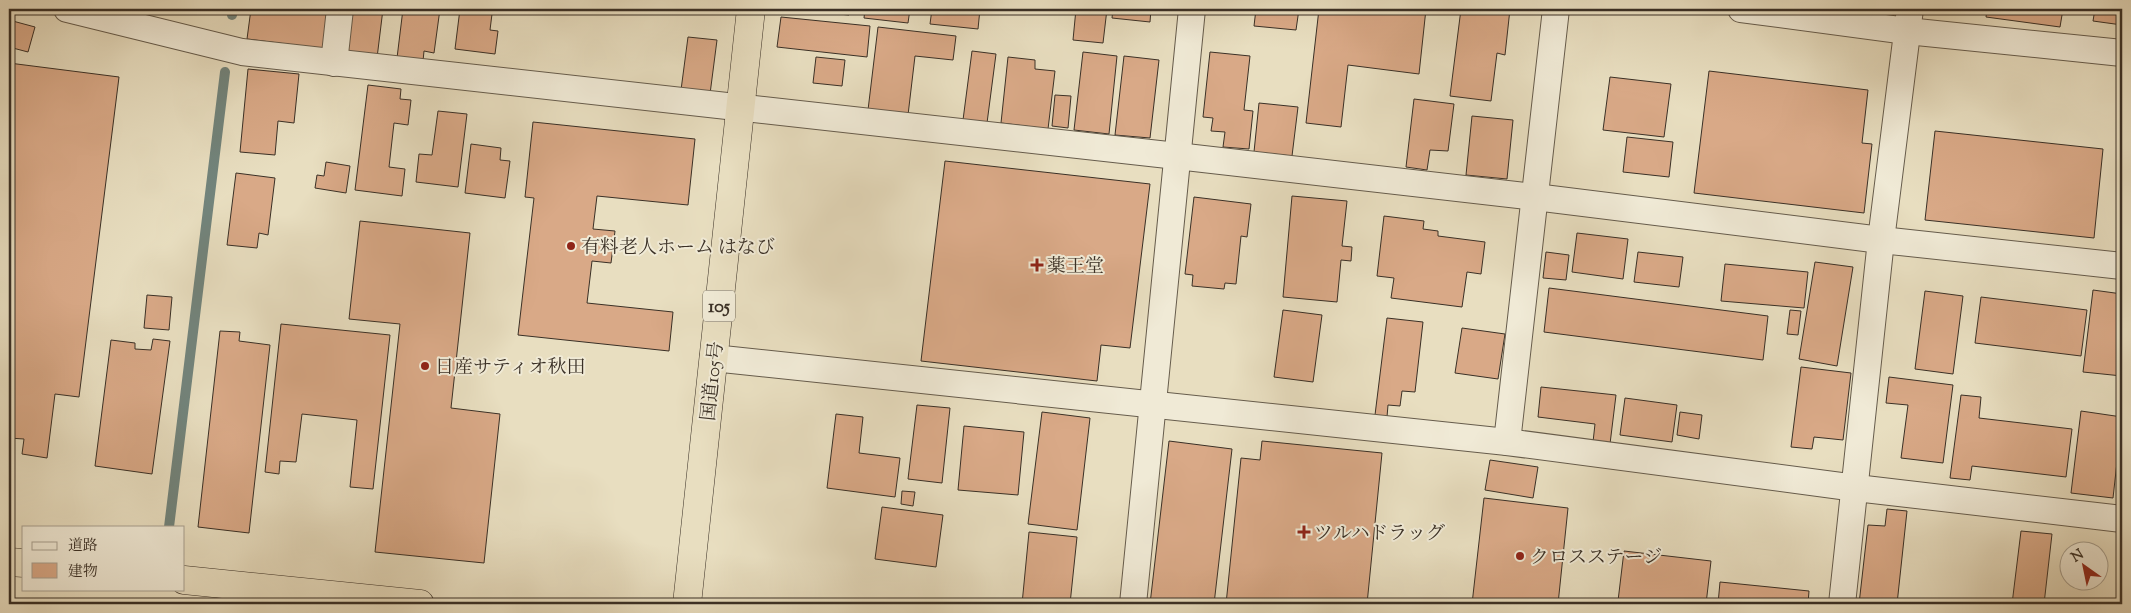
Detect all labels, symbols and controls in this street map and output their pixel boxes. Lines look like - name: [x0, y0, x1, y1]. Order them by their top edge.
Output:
- place label: 有料老人ホーム はなび: [581, 235, 775, 262]
- marker: 有料老人ホーム はなび: [565, 240, 577, 252]
- place label: 薬王堂: [1047, 254, 1104, 281]
- marker: 薬王堂: [1031, 259, 1043, 271]
- road number: 105: [703, 290, 735, 322]
- street label: 国道105号: [696, 340, 731, 422]
- place label: 日産サティオ秋田: [435, 355, 585, 382]
- marker: 日産サティオ秋田: [419, 360, 431, 372]
- place label: ツルハドラッグ: [1314, 521, 1445, 548]
- legend: [22, 526, 185, 590]
- marker: ツルハドラッグ: [1298, 526, 1310, 538]
- text: 道路: [68, 536, 98, 557]
- north arrow: [2058, 540, 2108, 590]
- place label: クロスステージ: [1530, 545, 1662, 572]
- text: N: [2068, 545, 2088, 568]
- marker: クロスステージ: [1514, 550, 1526, 562]
- text: 建物: [68, 562, 98, 583]

